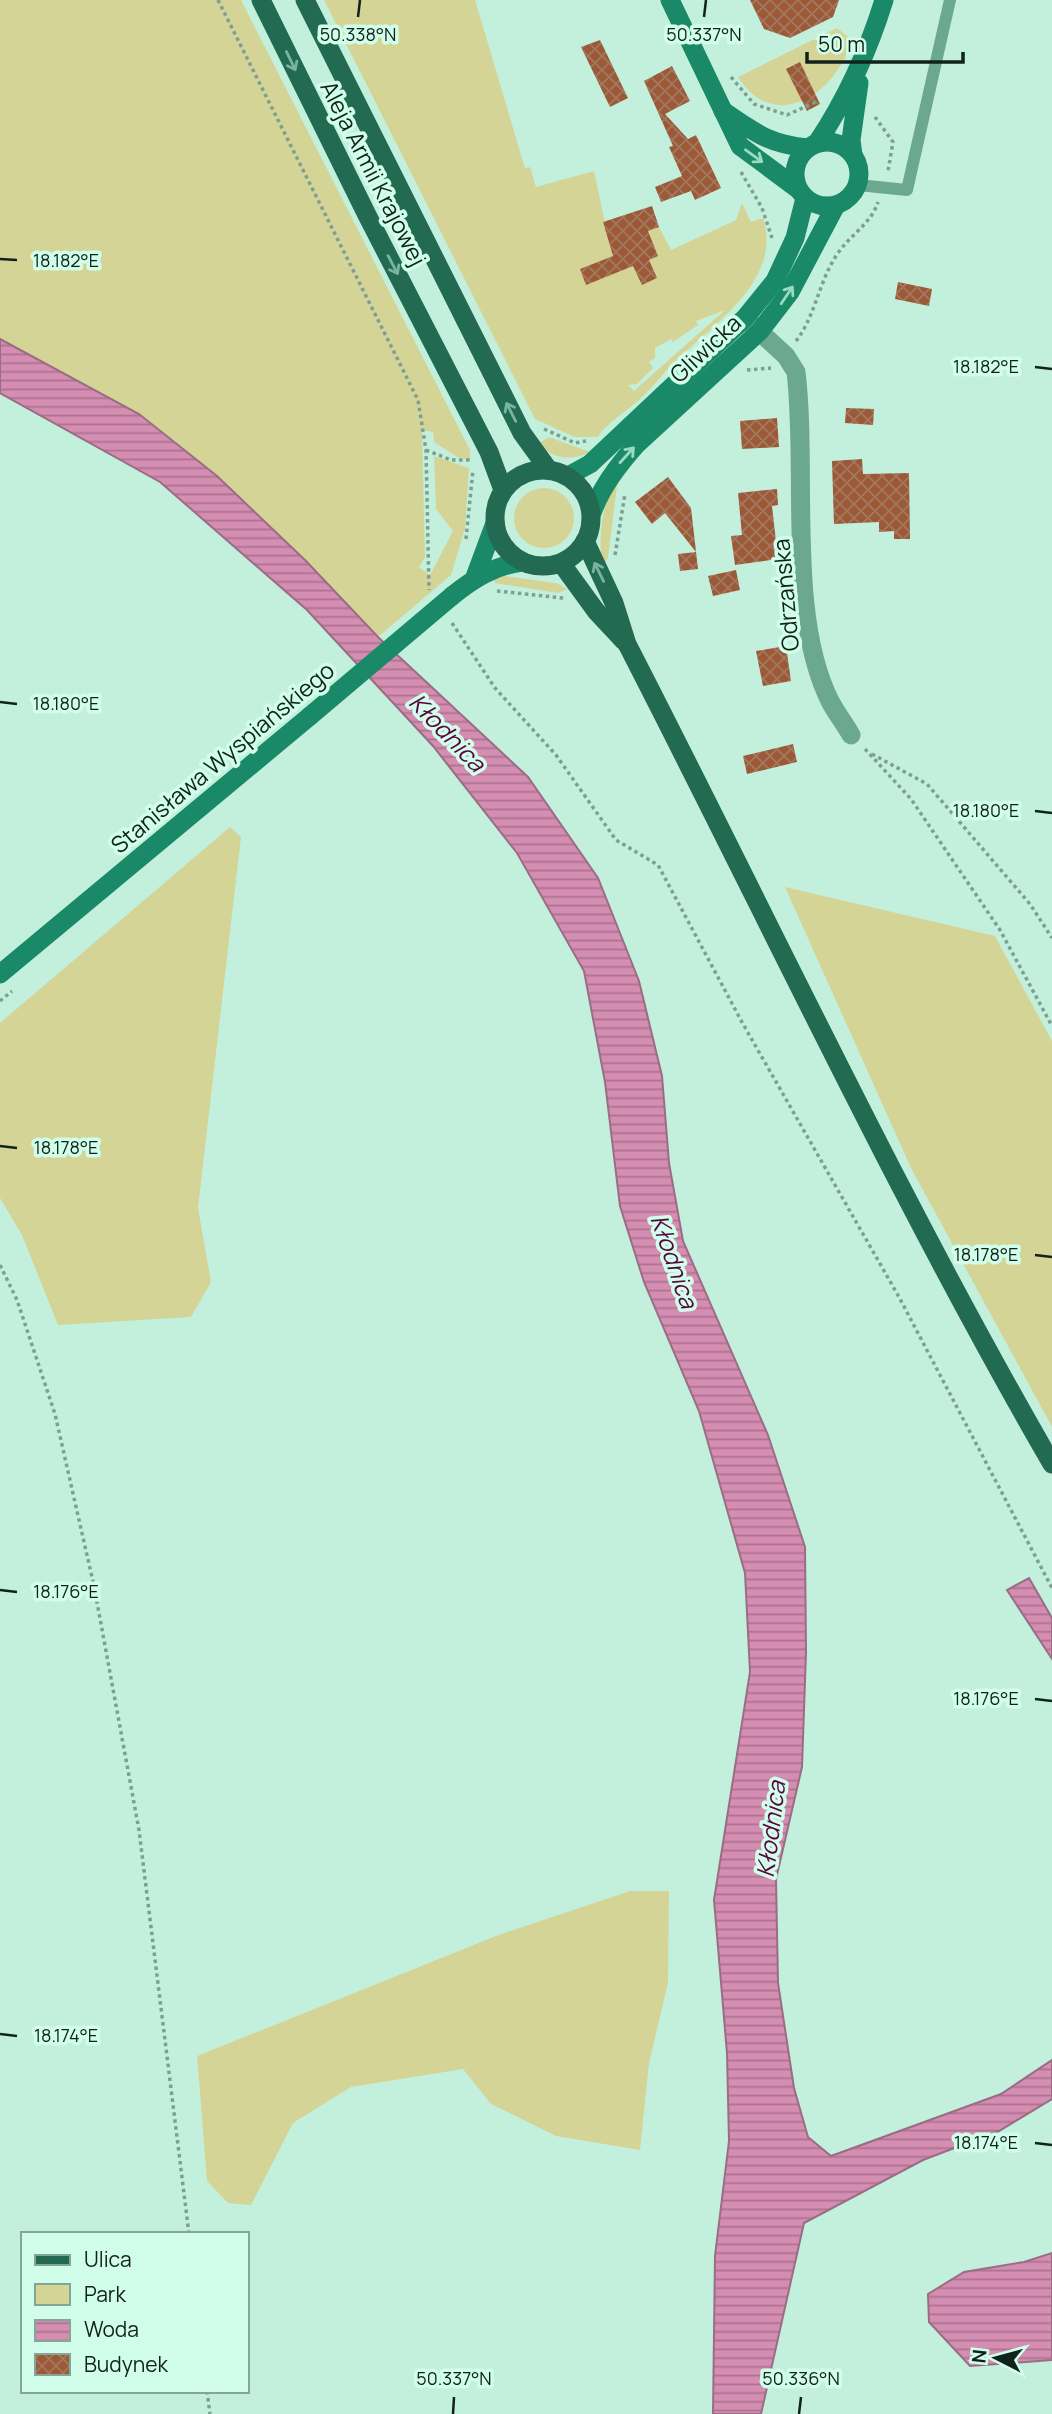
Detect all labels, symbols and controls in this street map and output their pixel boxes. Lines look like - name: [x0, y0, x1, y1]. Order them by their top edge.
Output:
- scale bar: [807, 21, 963, 65]
- text: 50.338°N: [320, 22, 396, 46]
- text: 50.337°N: [666, 22, 742, 46]
- text: 50 m: [818, 30, 865, 58]
- one-way arrow: [285, 50, 299, 71]
- street label: Aleja Armii Krajowej: [313, 75, 435, 271]
- one-way arrow: [744, 148, 763, 163]
- text: 18.182°E: [33, 248, 99, 272]
- one-way arrow: [386, 254, 400, 275]
- one-way arrow: [780, 286, 794, 305]
- street label: Gliwicka: [662, 307, 748, 389]
- text: 18.182°E: [953, 354, 1019, 378]
- one-way arrow: [504, 402, 518, 423]
- one-way arrow: [619, 446, 635, 464]
- street label: Odrzańska: [764, 537, 806, 653]
- one-way arrow: [591, 562, 605, 583]
- street label: Stanisława Wyspiańskiego: [103, 654, 341, 860]
- water label: Kłodnica: [403, 686, 495, 779]
- text: 18.180°E: [33, 691, 99, 715]
- text: 18.180°E: [953, 798, 1019, 822]
- text: 18.178°E: [34, 1135, 98, 1159]
- water label: Kłodnica: [644, 1210, 707, 1314]
- text: 18.178°E: [954, 1242, 1018, 1266]
- text: 18.176°E: [33, 1579, 99, 1603]
- text: 18.176°E: [953, 1686, 1019, 1710]
- water label: Kłodnica: [748, 1777, 792, 1879]
- text: 18.174°E: [34, 2023, 98, 2047]
- text: 18.174°E: [954, 2130, 1018, 2154]
- legend: [21, 2232, 248, 2393]
- text: Ulica: [84, 2245, 132, 2273]
- text: Park: [84, 2280, 126, 2308]
- text: Woda: [84, 2315, 139, 2343]
- north arrow: [961, 2323, 1031, 2393]
- text: N: [965, 2348, 993, 2364]
- text: Budynek: [84, 2350, 169, 2378]
- text: 50.337°N: [416, 2366, 492, 2390]
- text: 50.336°N: [762, 2366, 840, 2390]

